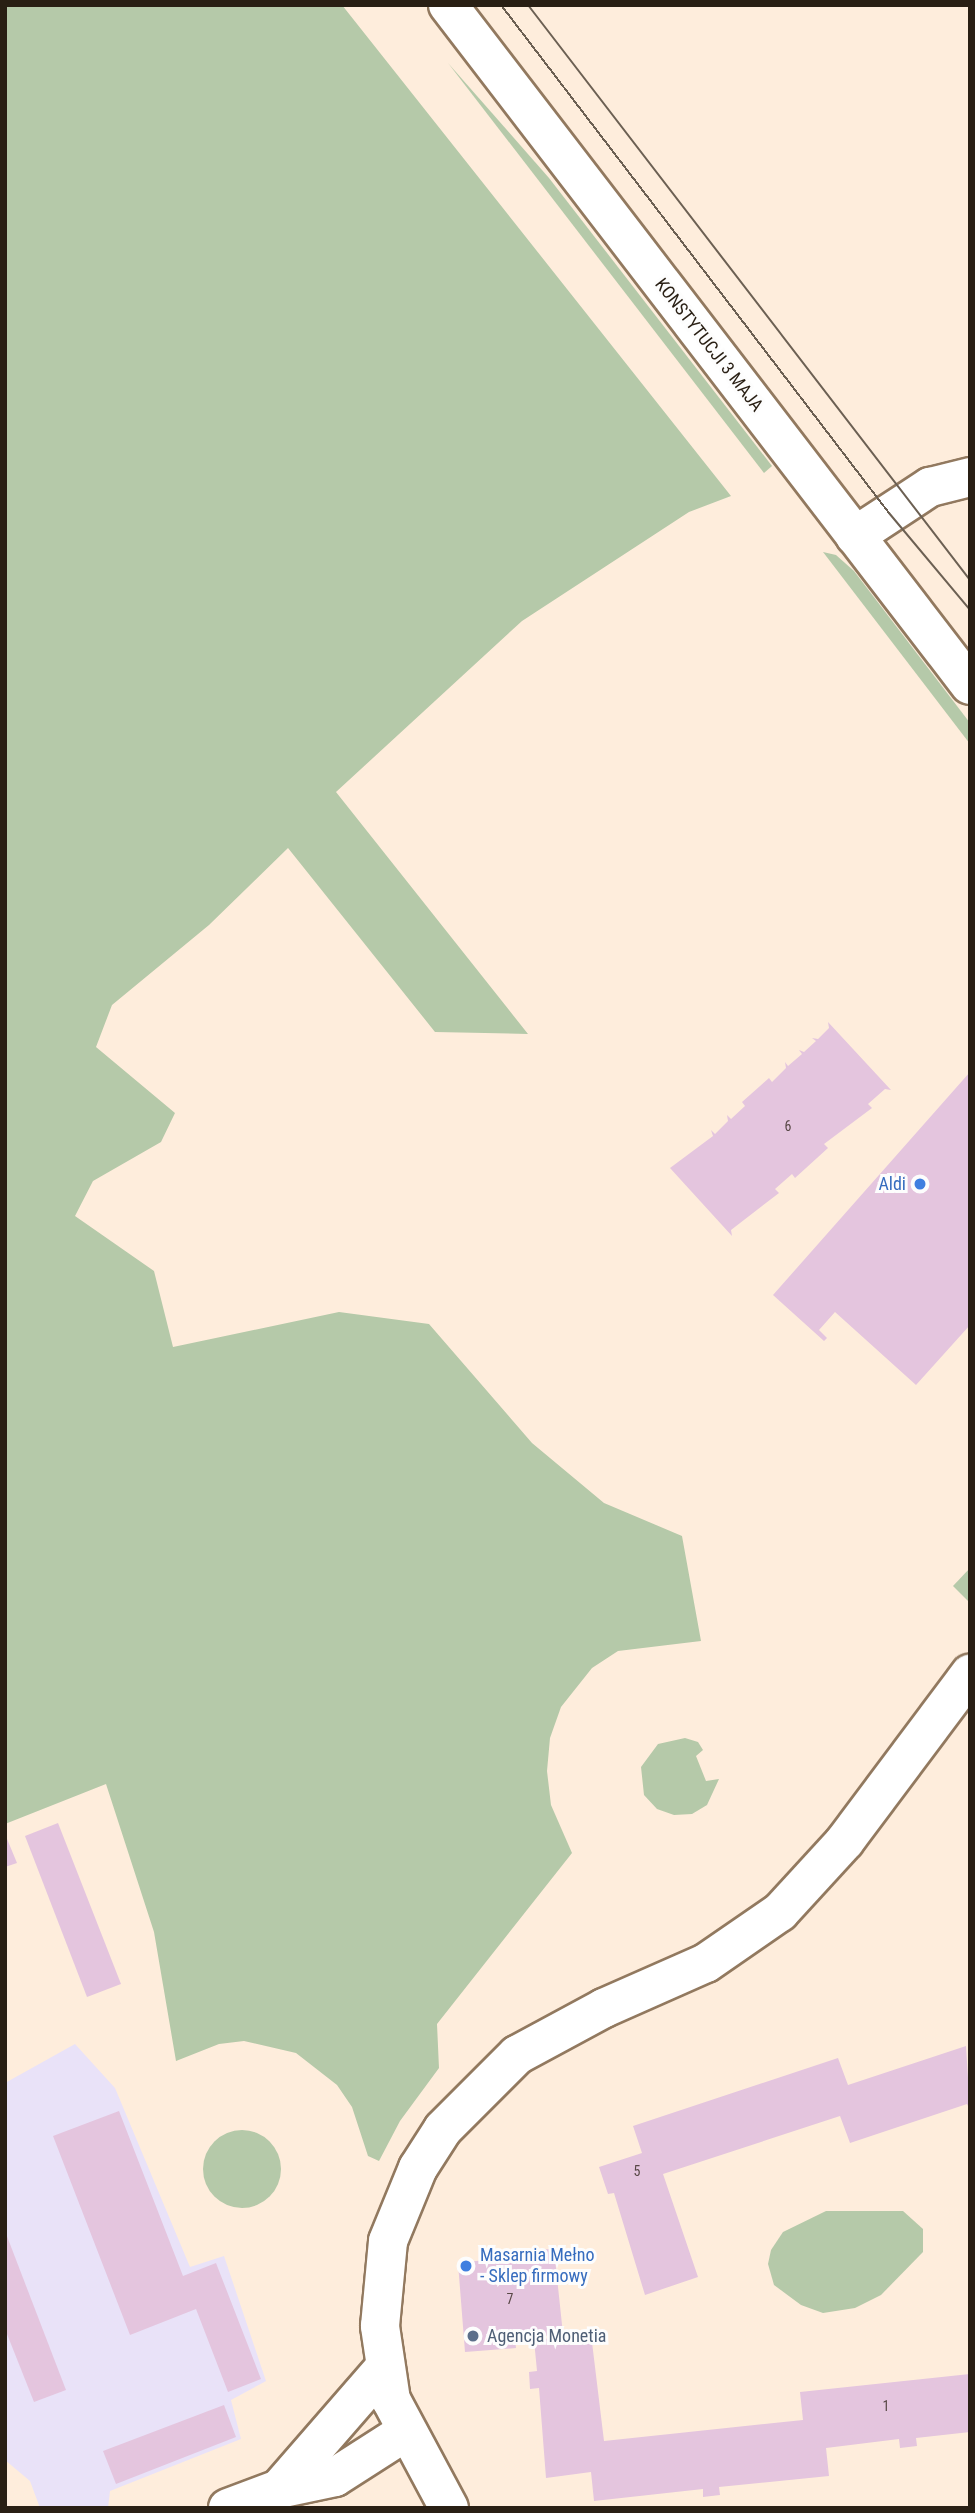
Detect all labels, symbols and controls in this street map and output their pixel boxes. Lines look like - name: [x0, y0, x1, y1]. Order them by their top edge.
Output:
- street label: KONSTYTUCJI 3 MAJA: [650, 274, 768, 416]
- house number: 6: [785, 1118, 791, 1134]
- place label: Aldi: [878, 1173, 906, 1195]
- marker: Aldi: [912, 1176, 928, 1192]
- house number: 5: [634, 2163, 640, 2179]
- place label: Masarnia Mełno - Sklep firmowy: [480, 2245, 594, 2288]
- marker: Masarnia Mełno - Sklep firmowy: [458, 2258, 474, 2274]
- house number: 7: [507, 2291, 513, 2307]
- place label: Agencja Monetia: [487, 2325, 606, 2347]
- marker: Agencja Monetia: [465, 2328, 481, 2344]
- house number: 1: [883, 2398, 889, 2414]

